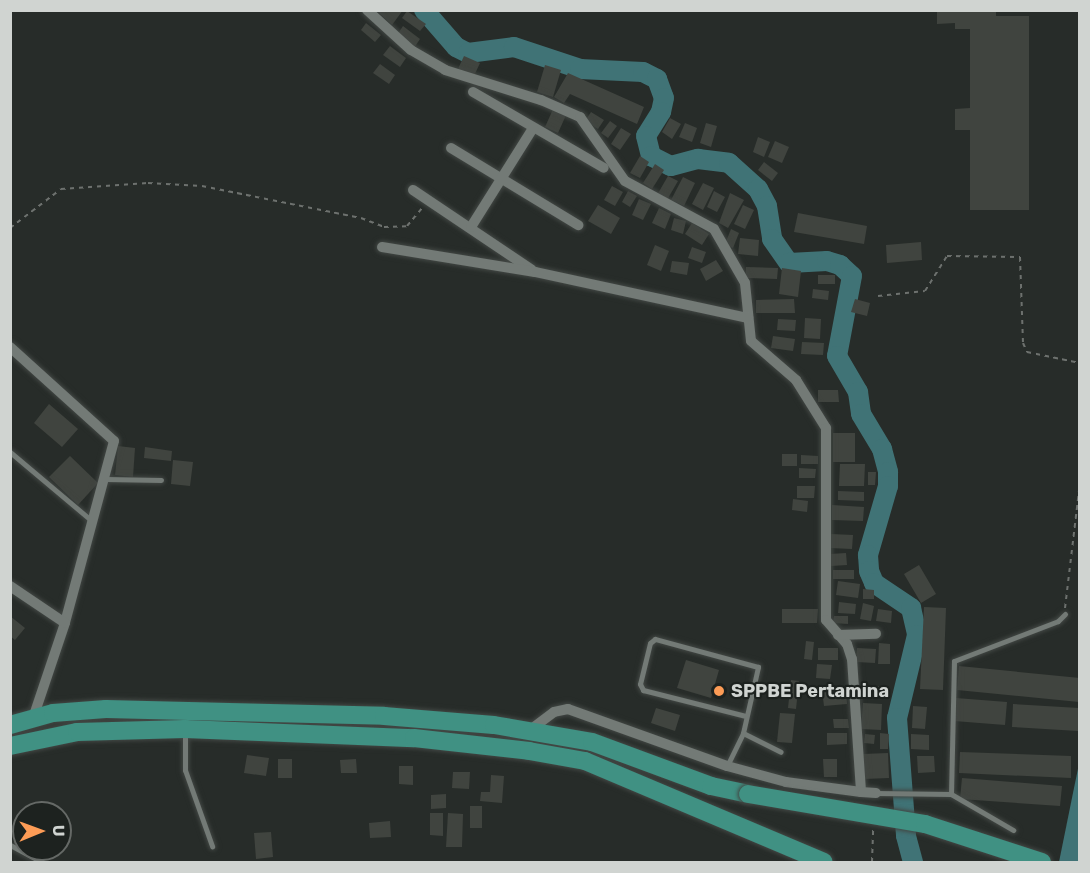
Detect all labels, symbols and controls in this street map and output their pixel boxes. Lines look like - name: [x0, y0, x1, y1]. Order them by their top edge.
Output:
- place label: SPPBE Pertamina: [731, 680, 889, 702]
- marker: SPPBE Pertamina: [712, 684, 726, 698]
- north arrow: [12, 801, 72, 861]
- text: U: [49, 825, 68, 837]

